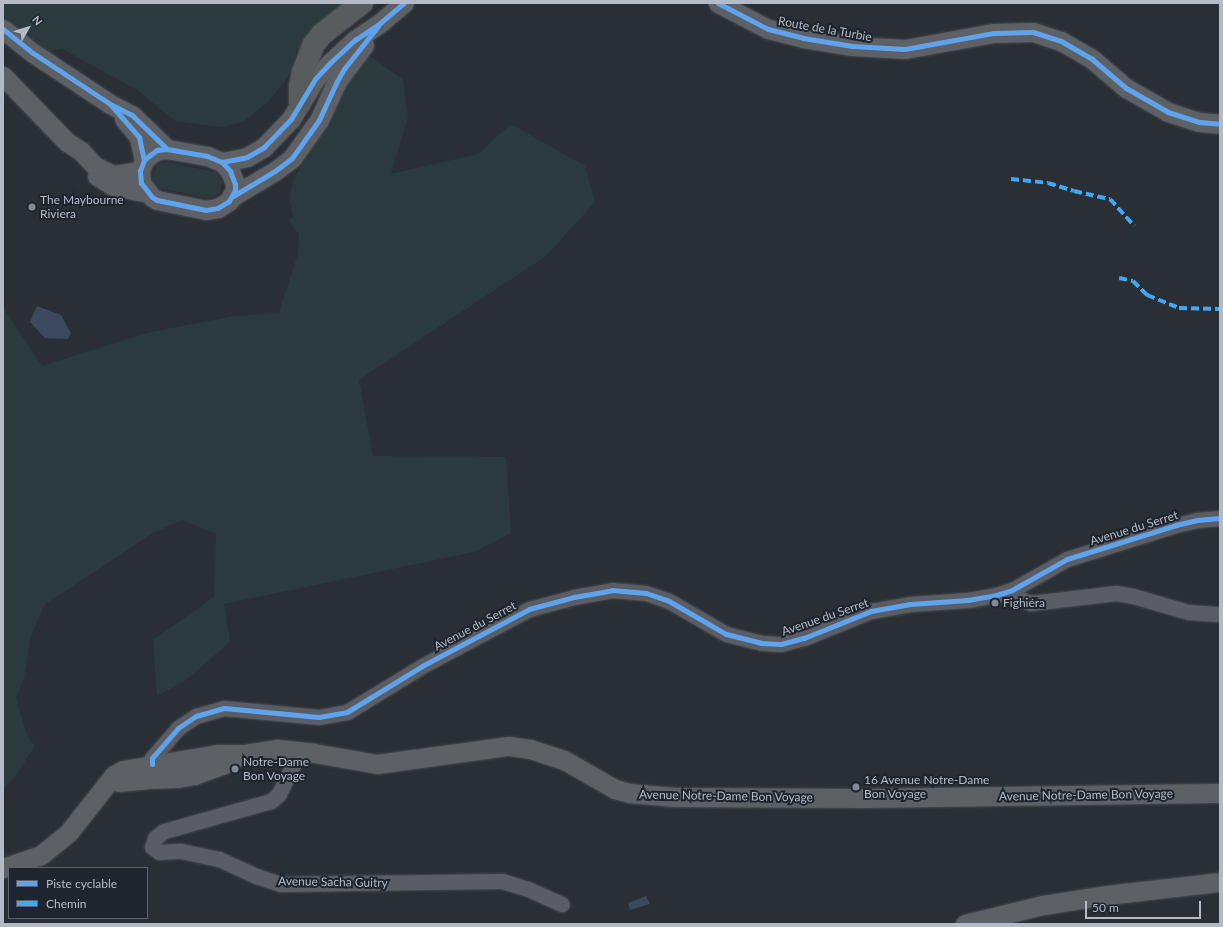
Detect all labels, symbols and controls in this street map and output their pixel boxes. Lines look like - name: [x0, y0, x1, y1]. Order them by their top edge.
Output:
- north arrow: [8, 8, 48, 48]
- text: N: [30, 13, 45, 28]
- street label: Route de la Turbie: [777, 14, 873, 44]
- place label: The Maybourne Riviera: [40, 193, 124, 221]
- marker: The Maybourne Riviera: [27, 202, 37, 212]
- street label: Avenue du Serret: [1088, 508, 1180, 548]
- street label: Avenue du Serret: [780, 595, 870, 639]
- place label: Fighiéra: [1003, 596, 1045, 610]
- street label: Avenue du Serret: [431, 598, 519, 654]
- marker: Fighiéra: [990, 598, 1000, 608]
- place label: Notre-Dame Bon Voyage: [243, 755, 309, 783]
- marker: Notre-Dame Bon Voyage: [230, 764, 240, 774]
- place label: 16 Avenue Notre-Dame Bon Voyage: [864, 773, 990, 801]
- marker: 16 Avenue Notre-Dame Bon Voyage: [851, 782, 861, 792]
- street label: Avenue Notre-Dame Bon Voyage: [999, 786, 1173, 804]
- street label: Avenue Notre-Dame Bon Voyage: [639, 787, 813, 805]
- legend: [8, 867, 148, 919]
- street label: Avenue Sacha Guitry: [278, 874, 388, 890]
- text: Piste cyclable: [46, 876, 117, 891]
- scale bar: [1087, 893, 1203, 919]
- text: Chemin: [46, 896, 87, 911]
- text: 50 m: [1092, 900, 1119, 915]

